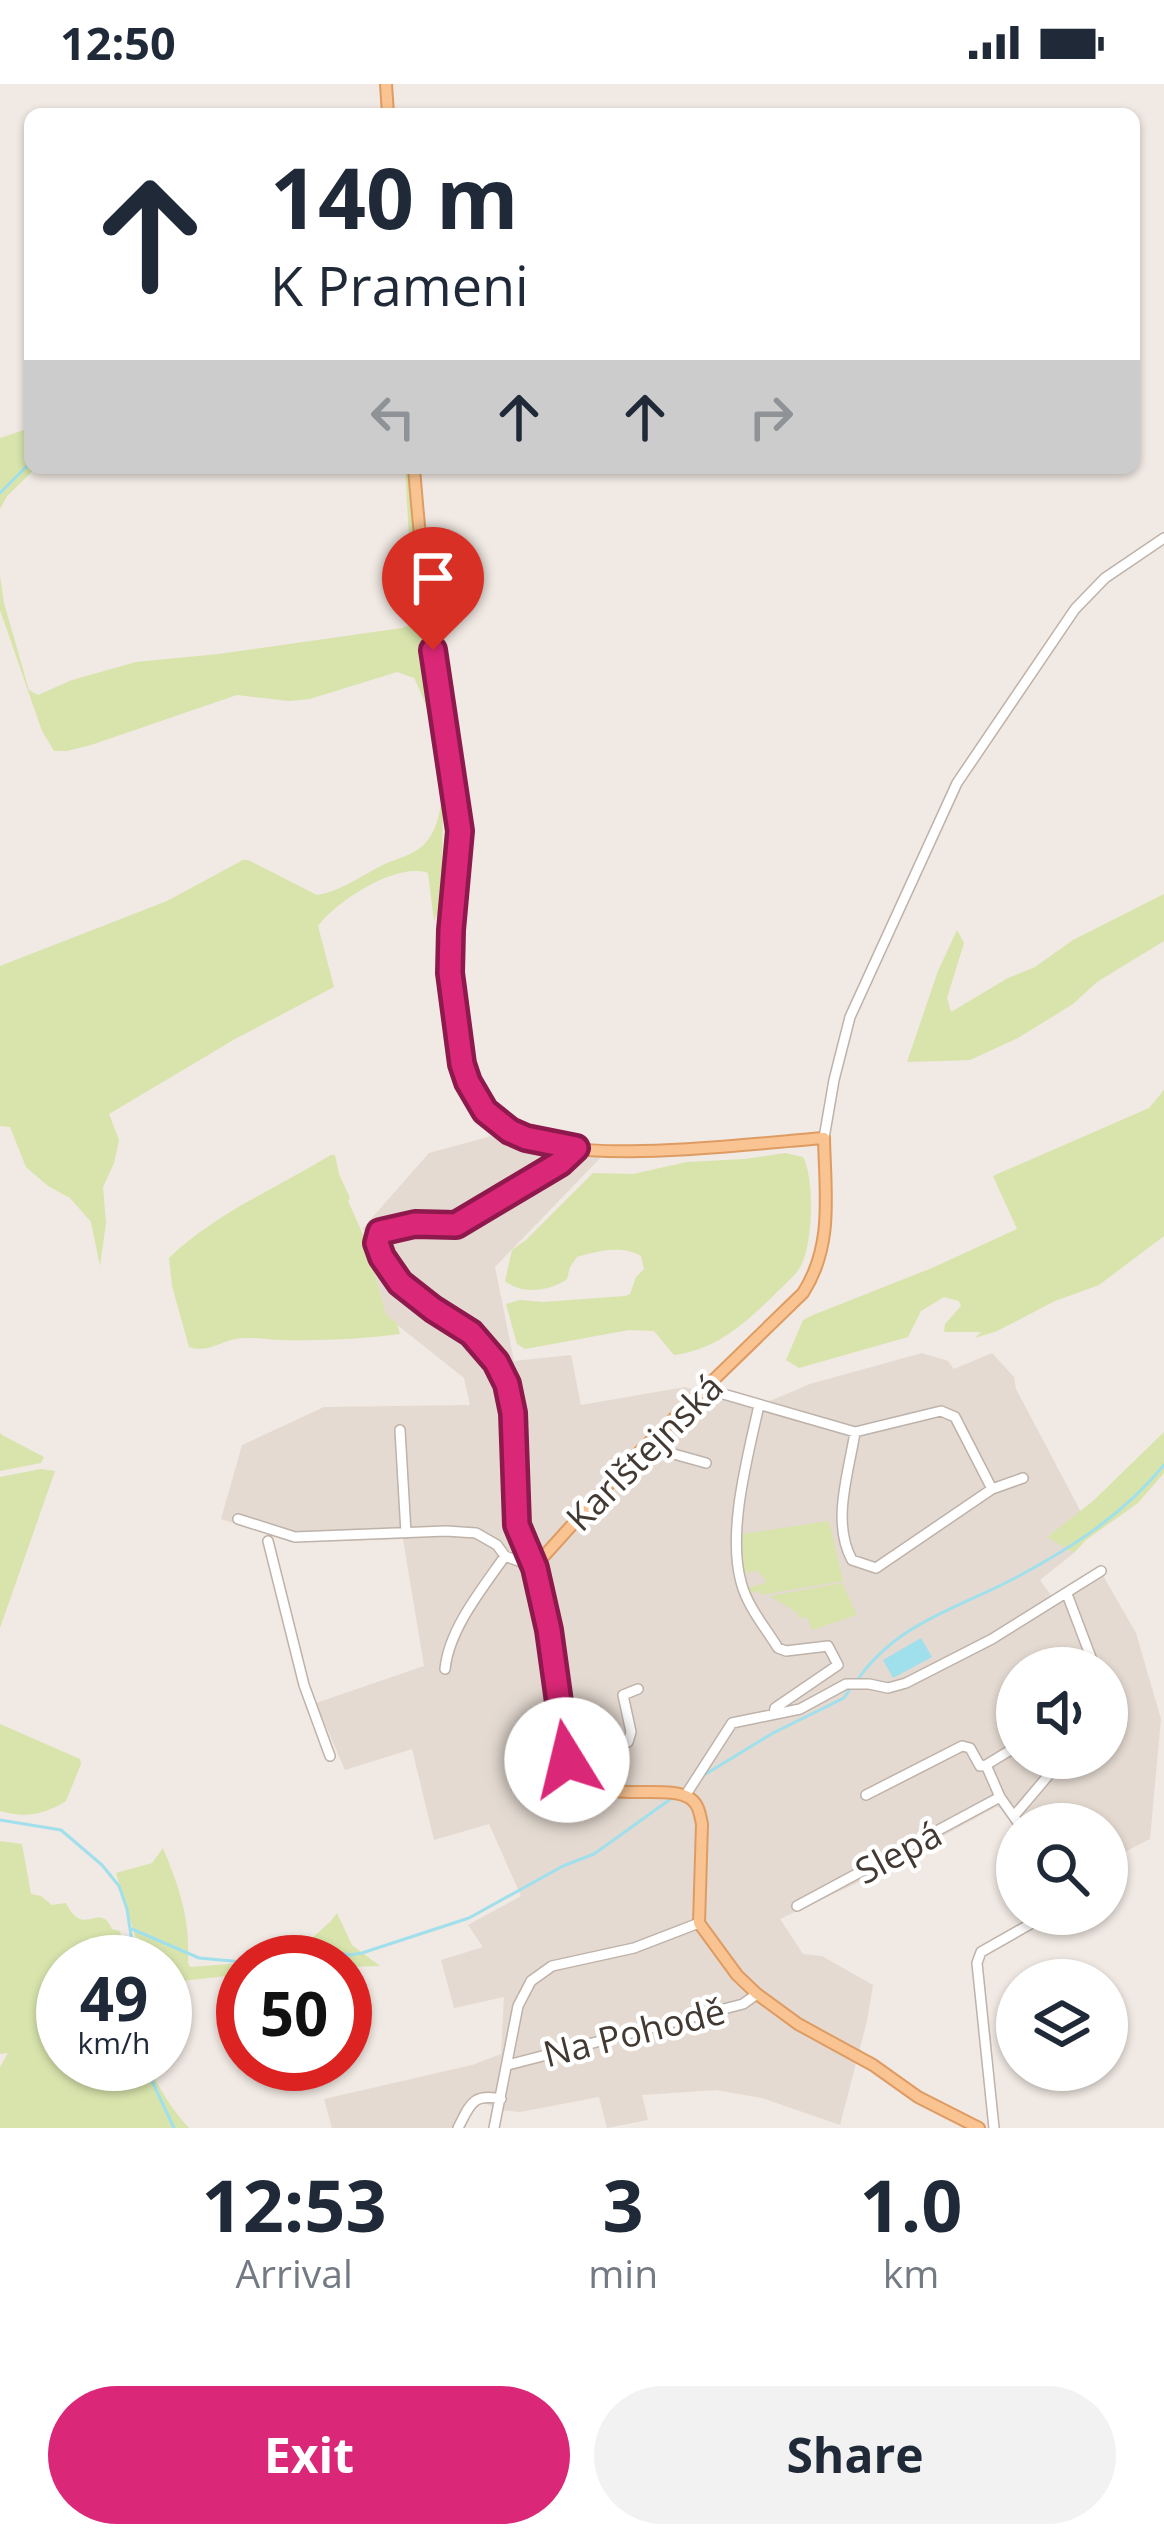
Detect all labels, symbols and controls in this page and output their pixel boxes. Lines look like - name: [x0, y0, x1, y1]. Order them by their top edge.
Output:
- text: 12:50: [60, 12, 176, 73]
- text: 140 m: [270, 139, 518, 254]
- icon: ahead: [72, 156, 228, 312]
- text: K Prameni: [270, 248, 529, 322]
- icon: left: [360, 384, 426, 450]
- icon: ahead: [486, 384, 552, 450]
- icon: ahead: [612, 384, 678, 450]
- icon: right: [738, 384, 804, 450]
- pin: [382, 527, 484, 650]
- icon: arrive: [400, 545, 466, 611]
- street label: Karlštejnská: [555, 1363, 733, 1541]
- map controls: [996, 1647, 1128, 2091]
- button: sound: [996, 1647, 1128, 1779]
- position arrow: [504, 1697, 630, 1823]
- button: search: [996, 1803, 1128, 1935]
- street label: Slepá: [846, 1809, 950, 1895]
- speed limit sign: 50: [216, 1935, 372, 2091]
- text: 49: [80, 1957, 148, 2039]
- button: layers: [996, 1959, 1128, 2091]
- street label: Na Pohodě: [538, 1986, 730, 2078]
- text: km/h: [78, 2022, 150, 2063]
- text: 12:53: [202, 2155, 387, 2253]
- text: 3: [603, 2155, 644, 2253]
- text: 1.0: [860, 2155, 962, 2253]
- text: Arrival: [235, 2246, 353, 2299]
- text: min: [588, 2246, 658, 2299]
- text: km: [883, 2246, 939, 2299]
- button: Exit: [48, 2386, 570, 2524]
- button: Share: [594, 2386, 1116, 2524]

